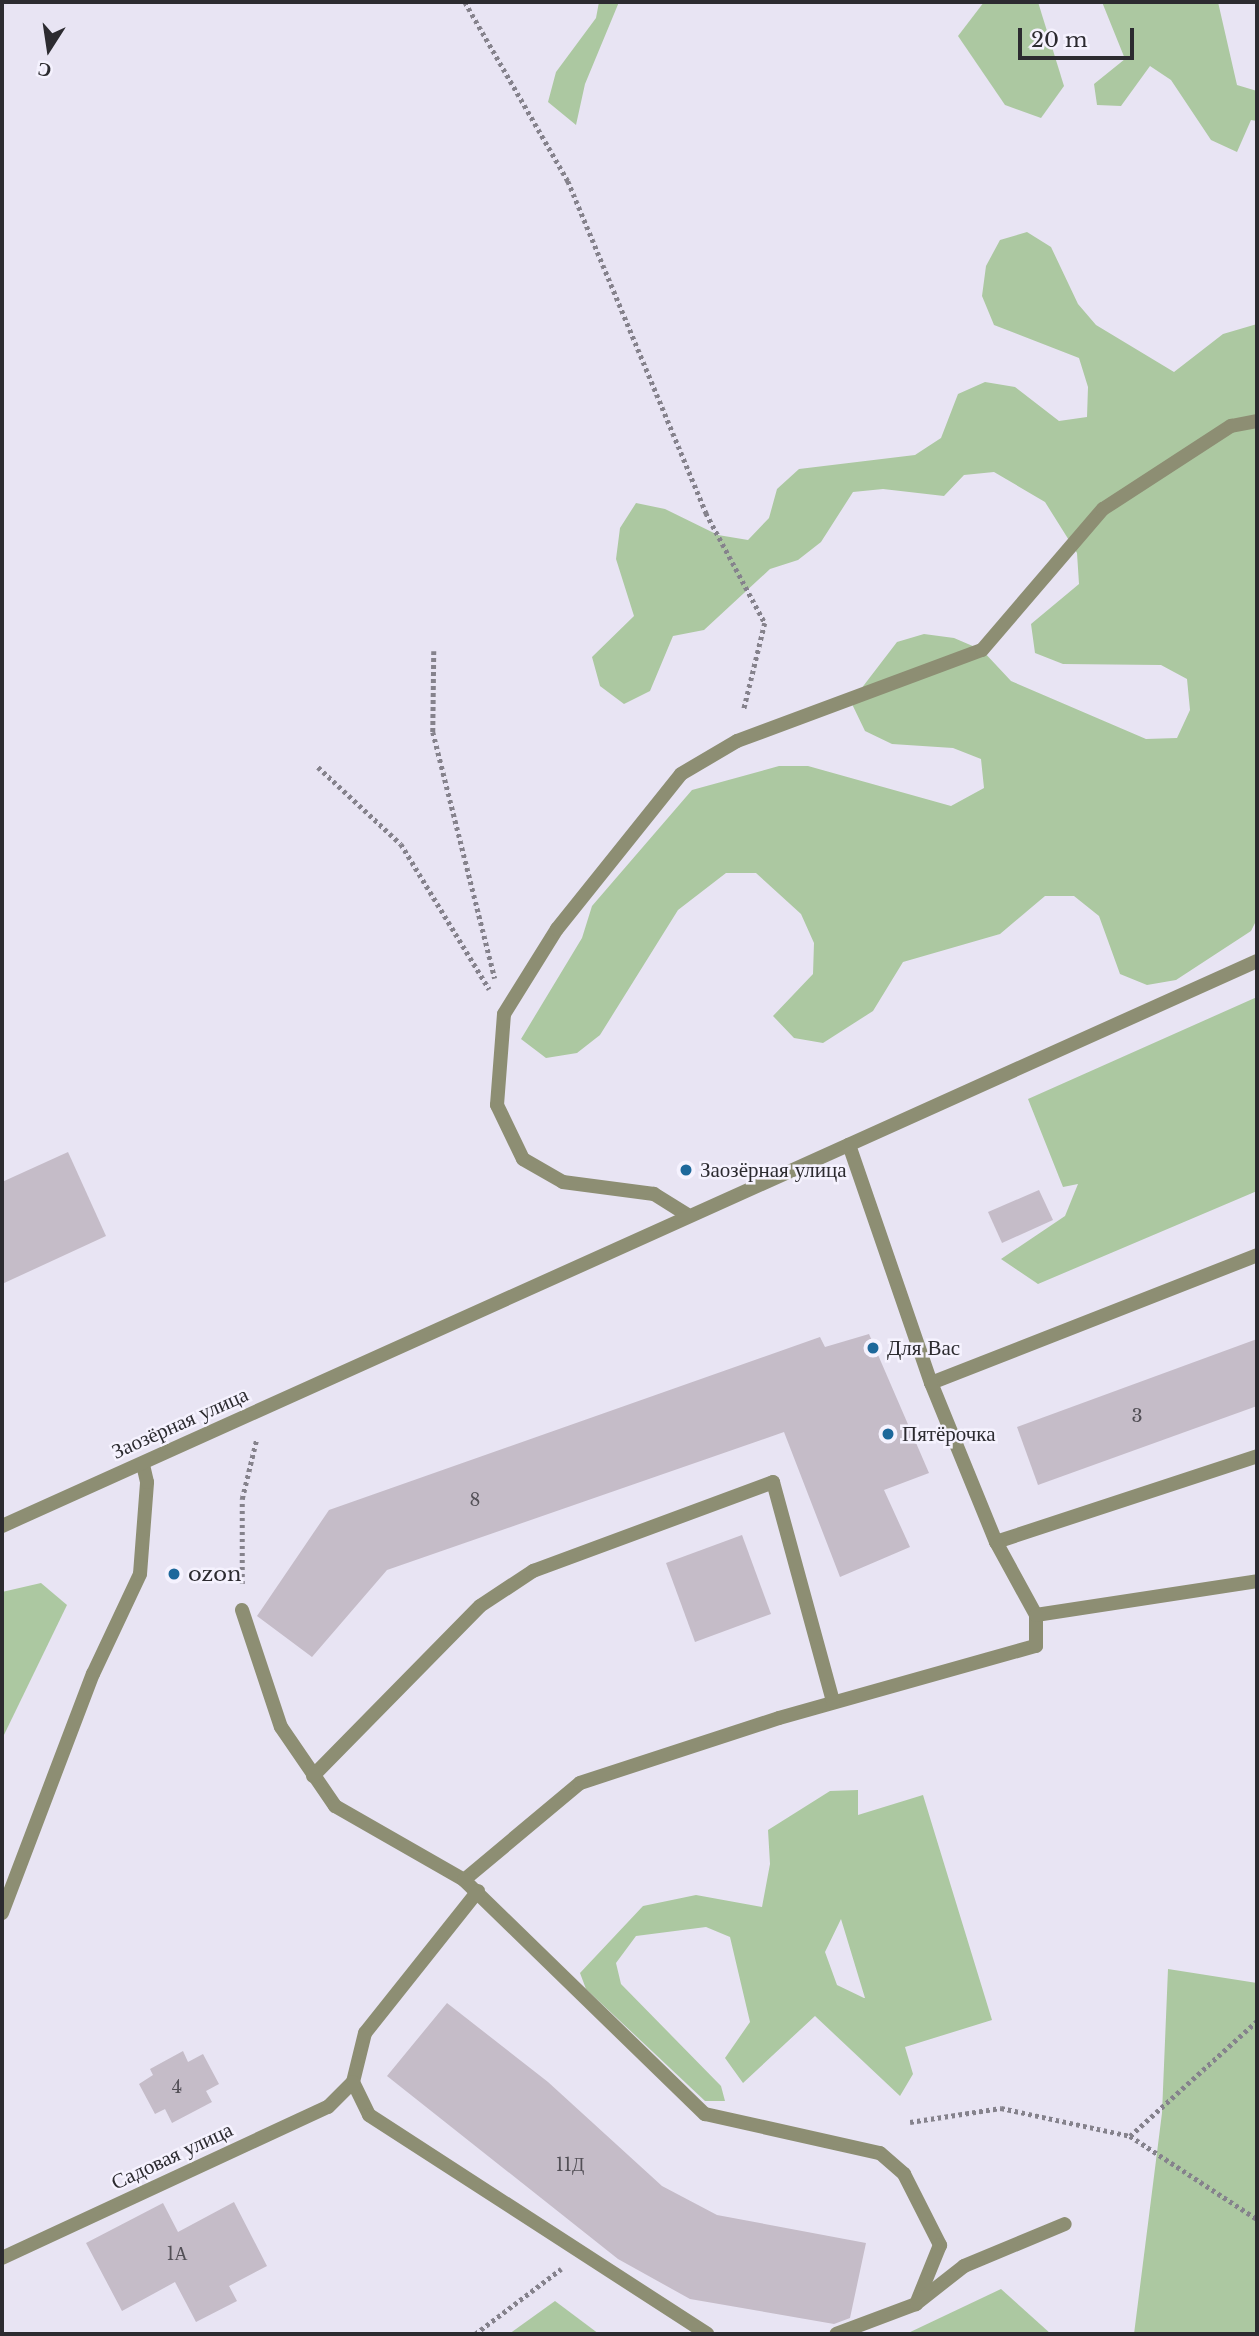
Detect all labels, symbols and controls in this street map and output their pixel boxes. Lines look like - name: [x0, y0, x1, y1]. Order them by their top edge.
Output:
- north arrow: [14, 14, 84, 84]
- scale bar: [1021, 14, 1136, 58]
- text: 20 m: [1031, 27, 1088, 53]
- text: С: [35, 57, 54, 83]
- place label: Заозёрная улица: [700, 1157, 847, 1183]
- marker: Заозёрная улица: [678, 1162, 694, 1178]
- place label: Для Вас: [887, 1335, 960, 1361]
- marker: Для Вас: [865, 1340, 881, 1356]
- street label: Заозёрная улица: [108, 1382, 252, 1464]
- house number: 3: [1131, 1405, 1143, 1427]
- place label: Пятёрочка: [902, 1421, 996, 1447]
- marker: Пятёрочка: [880, 1426, 896, 1442]
- house number: 8: [470, 1489, 480, 1511]
- place label: ozon: [188, 1561, 242, 1587]
- marker: ozon: [166, 1566, 182, 1582]
- house number: 4: [172, 2076, 182, 2098]
- street label: Садовая улица: [107, 2117, 237, 2195]
- house number: 11Д: [556, 2154, 584, 2176]
- house number: 1А: [166, 2243, 188, 2265]

